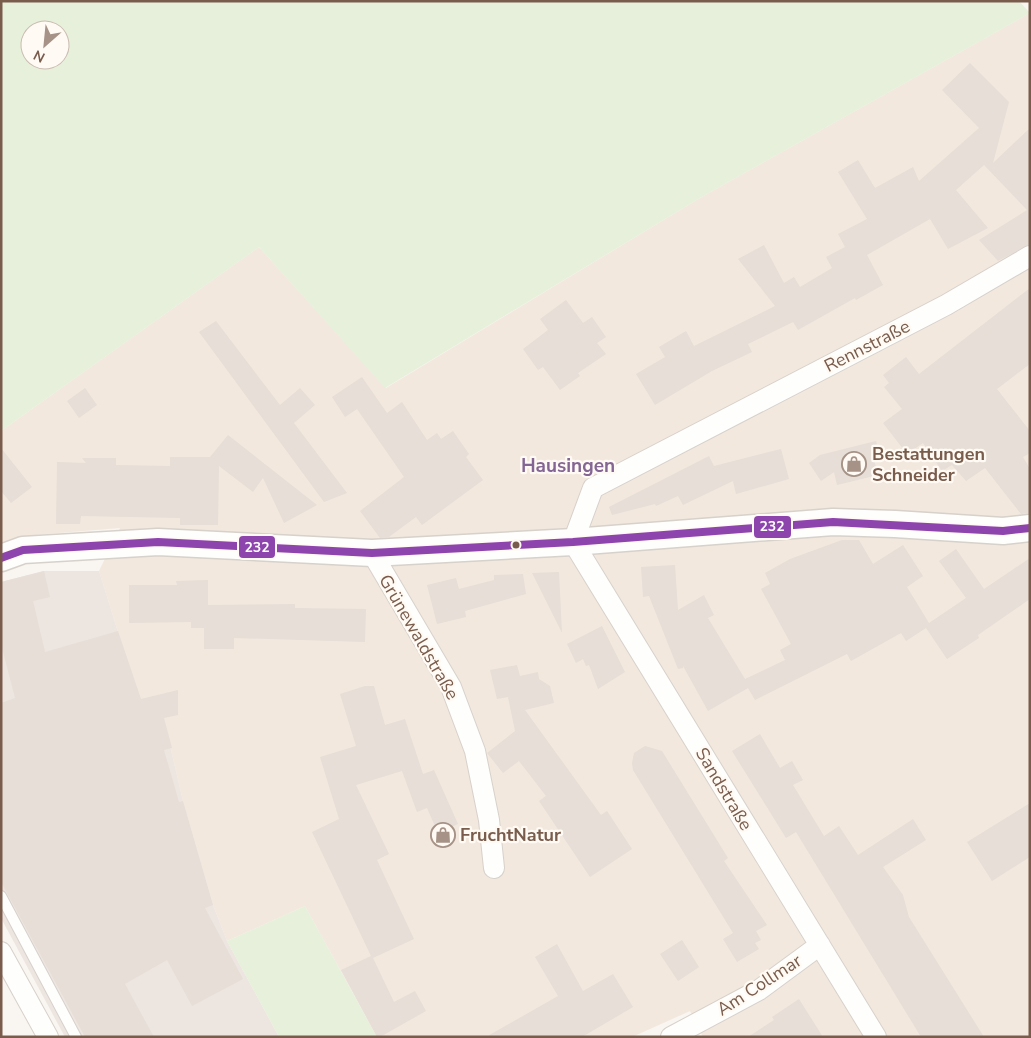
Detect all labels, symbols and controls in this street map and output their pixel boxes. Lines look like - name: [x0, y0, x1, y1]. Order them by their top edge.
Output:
- north arrow: [20, 20, 70, 70]
- text: N: [30, 45, 48, 67]
- street label: Rennstraße: [820, 314, 914, 378]
- place label: Bestattungen Schneider: [872, 442, 985, 487]
- shop icon: Bestattungen Schneider: [841, 451, 867, 477]
- district label: Hausingen: [521, 453, 615, 479]
- line badge: 232: [753, 515, 792, 539]
- text: 232: [759, 517, 785, 536]
- line badge: 232: [238, 535, 276, 559]
- text: 232: [244, 538, 270, 557]
- unlabelled marker: [511, 540, 521, 550]
- street label: Grünewaldstraße: [373, 570, 465, 704]
- street label: Sandstraße: [690, 743, 758, 835]
- shop icon: FruchtNatur: [430, 822, 456, 848]
- place label: FruchtNatur: [460, 823, 561, 847]
- street label: Am Collmar: [712, 948, 807, 1021]

